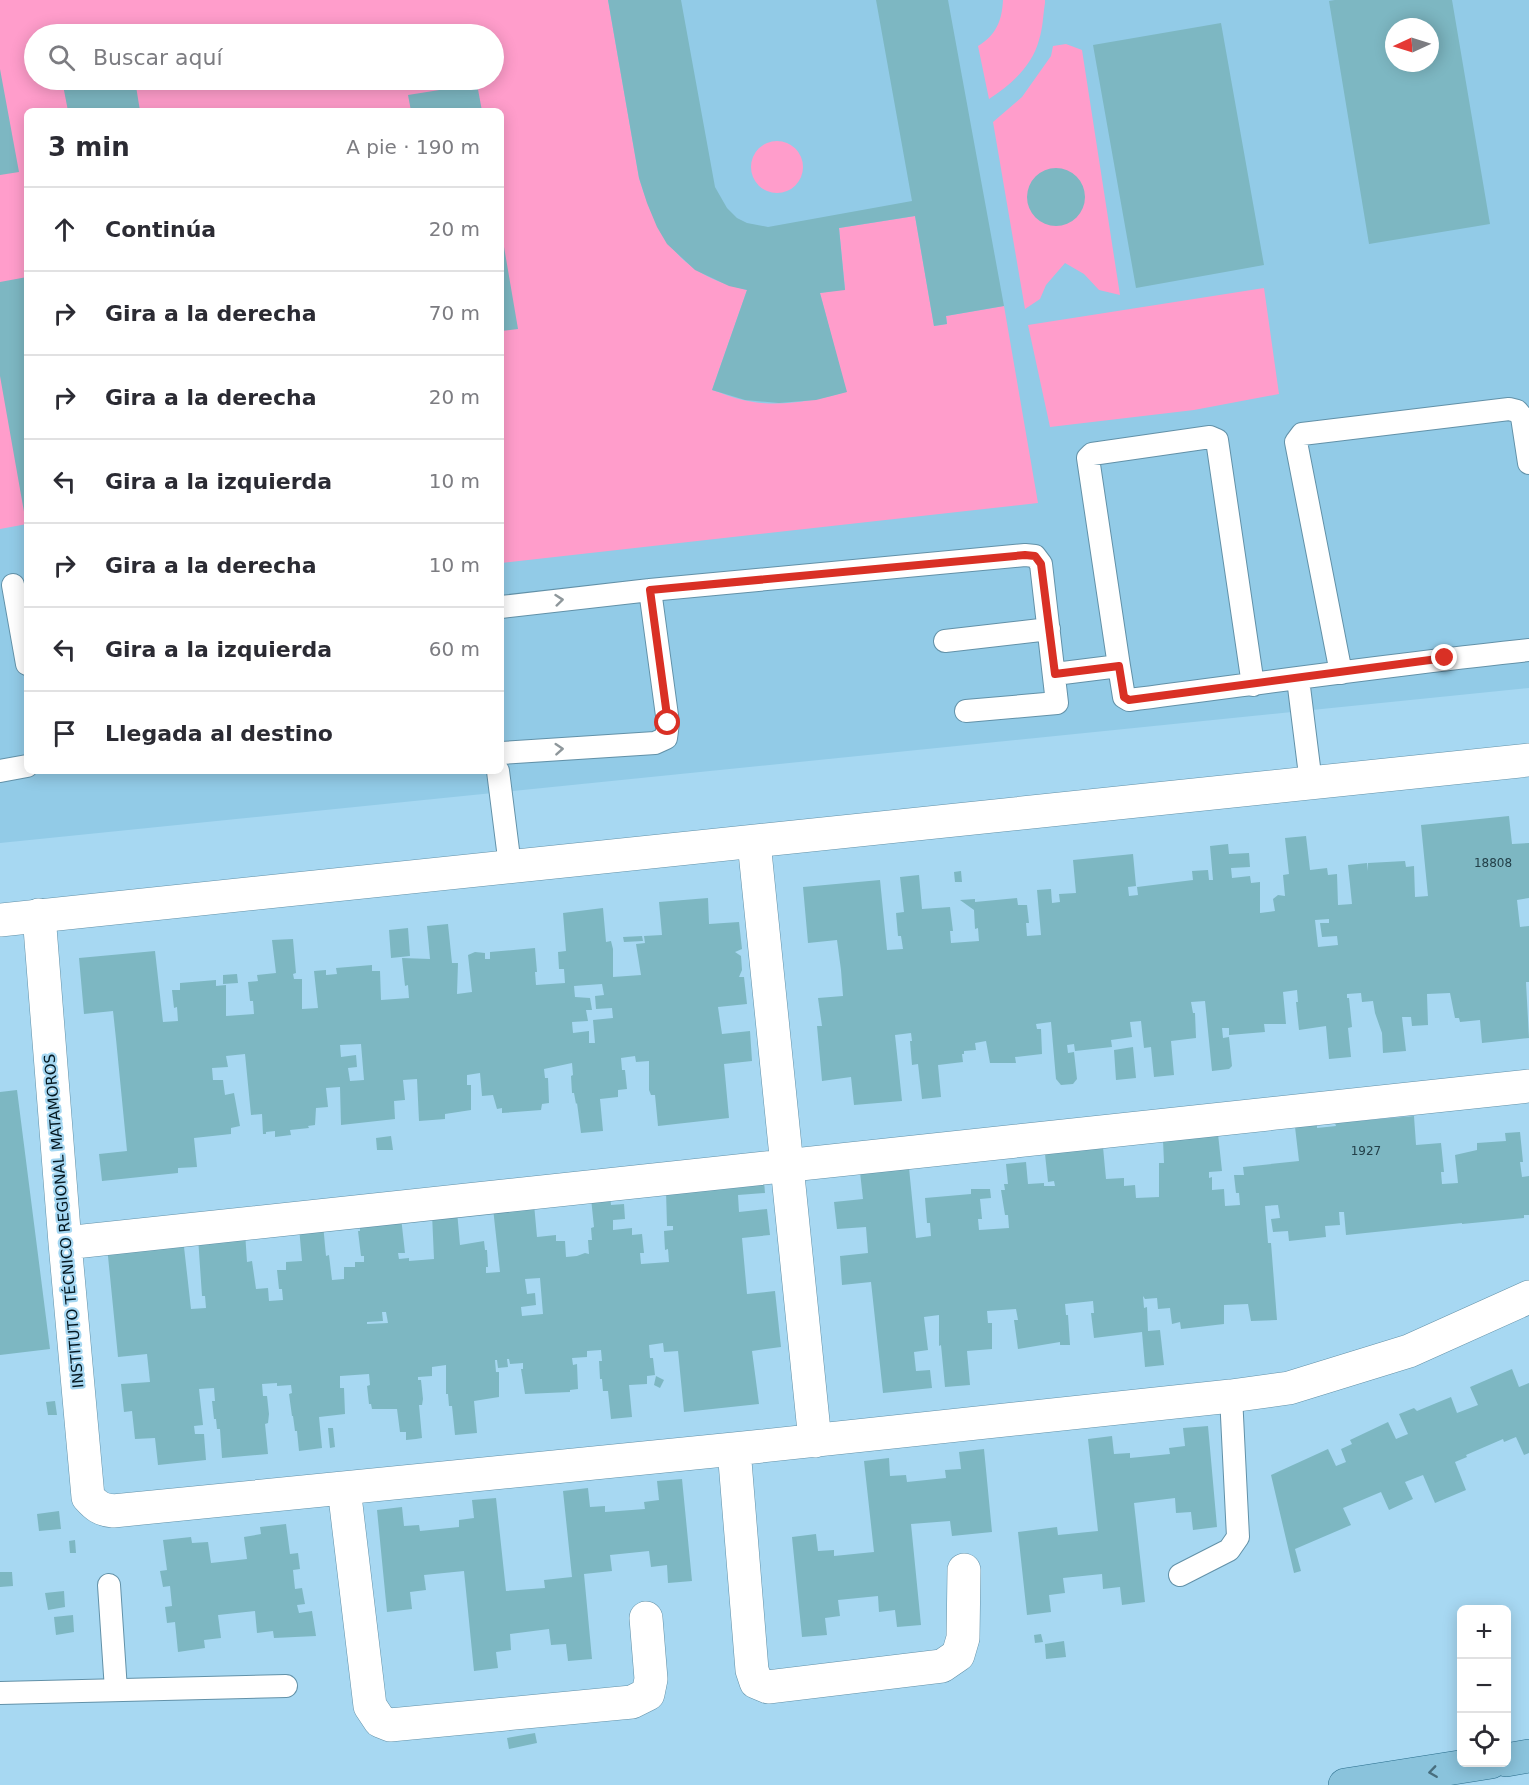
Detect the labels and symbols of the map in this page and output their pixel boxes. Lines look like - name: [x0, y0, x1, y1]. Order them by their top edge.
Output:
- north arrow: [1385, 18, 1439, 72]
- one-way arrow: [555, 595, 564, 607]
- route end: [1431, 644, 1457, 670]
- route start: [654, 709, 680, 735]
- one-way arrow: [555, 743, 564, 756]
- house number: 18808: [1474, 856, 1512, 870]
- street label: INSTITUTO TÉCNICO REGIONAL MATAMOROS: [39, 1053, 88, 1389]
- house number: 1927: [1351, 1144, 1381, 1158]
- one-way arrow: [1429, 1765, 1438, 1777]

